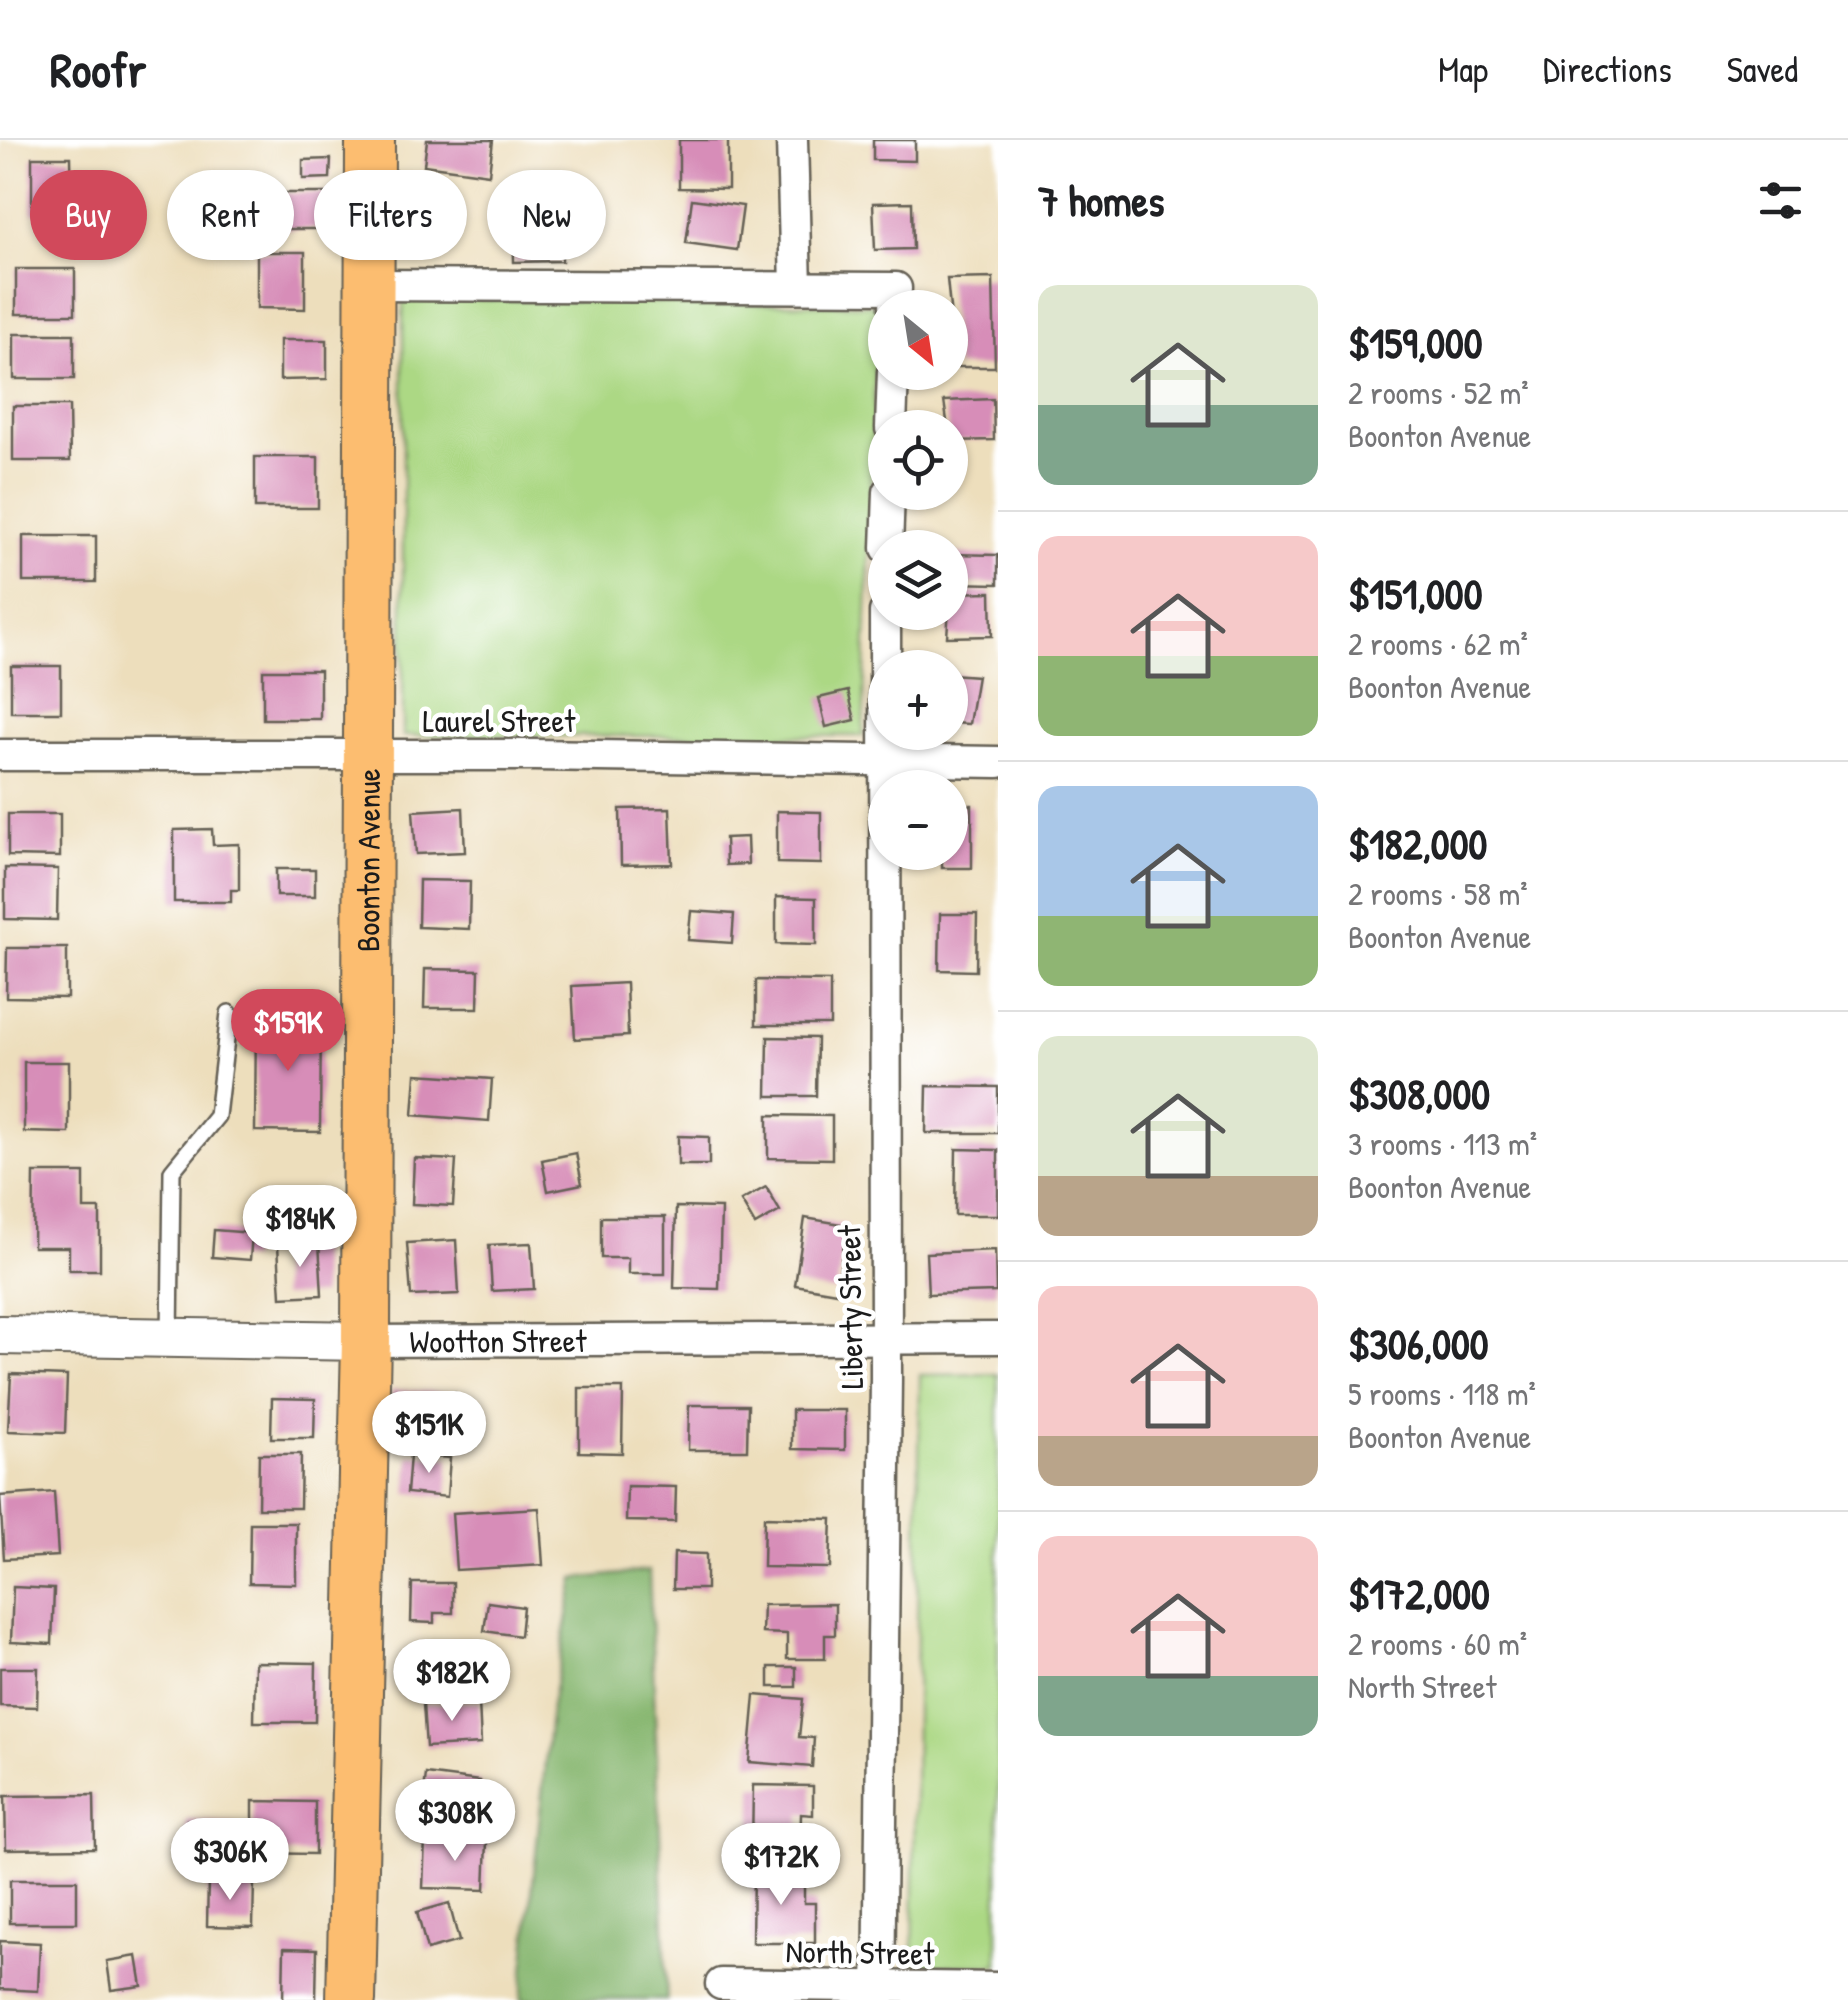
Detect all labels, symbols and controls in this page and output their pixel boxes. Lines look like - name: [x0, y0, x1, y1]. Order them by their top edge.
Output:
- text: Roofr: [50, 37, 146, 102]
- text: Map: [1438, 46, 1488, 93]
- text: Directions: [1543, 46, 1672, 93]
- text: Saved: [1727, 46, 1798, 93]
- chip: Buy: [30, 170, 147, 260]
- chip: Rent: [167, 170, 294, 260]
- chip: Filters: [314, 170, 467, 260]
- chip: New: [487, 170, 606, 260]
- text: 7 homes: [1038, 172, 1164, 229]
- icon: filters: [1753, 173, 1808, 228]
- north arrow: [868, 290, 968, 390]
- map controls: [868, 290, 968, 870]
- text: $159,000: [1348, 314, 1483, 371]
- icon: home: [1118, 325, 1238, 445]
- text: 2 rooms · 52 m²: [1348, 371, 1529, 414]
- button: locate: [868, 410, 968, 510]
- text: Boonton Avenue: [1348, 414, 1531, 457]
- button: layers: [868, 530, 968, 630]
- text: $151,000: [1348, 565, 1482, 622]
- icon: home: [1118, 576, 1238, 696]
- text: 2 rooms · 62 m²: [1348, 622, 1528, 665]
- button: +: [868, 650, 968, 750]
- text: Boonton Avenue: [1348, 665, 1531, 708]
- street label: Laurel Street: [423, 699, 576, 742]
- street label: Boonton Avenue: [346, 768, 389, 952]
- button: −: [868, 770, 968, 870]
- text: $182,000: [1348, 815, 1487, 872]
- icon: home: [1118, 826, 1238, 946]
- text: 2 rooms · 58 m²: [1348, 872, 1528, 915]
- text: Boonton Avenue: [1348, 915, 1531, 958]
- pin: $159K: [218, 989, 358, 1074]
- text: $159K: [253, 1000, 323, 1043]
- text: $308,000: [1348, 1065, 1490, 1122]
- icon: home: [1118, 1076, 1238, 1196]
- text: 3 rooms · 113 m²: [1348, 1122, 1537, 1165]
- text: Boonton Avenue: [1348, 1165, 1531, 1208]
- pin: $184K: [230, 1185, 370, 1270]
- text: $184K: [265, 1196, 335, 1239]
- street label: Liberty Street: [827, 1224, 873, 1389]
- text: $306,000: [1348, 1315, 1489, 1372]
- street label: Wootton Street: [409, 1318, 588, 1362]
- icon: home: [1118, 1326, 1238, 1446]
- text: 5 rooms · 118 m²: [1348, 1372, 1536, 1415]
- pin: $151K: [359, 1391, 499, 1476]
- text: $151K: [394, 1402, 464, 1445]
- text: Boonton Avenue: [1348, 1415, 1531, 1458]
- text: $172,000: [1348, 1565, 1490, 1622]
- icon: home: [1118, 1576, 1238, 1696]
- text: 2 rooms · 60 m²: [1348, 1622, 1527, 1665]
- pin: $182K: [382, 1639, 522, 1724]
- text: $182K: [415, 1650, 489, 1693]
- text: North Street: [1348, 1665, 1497, 1708]
- pin: $308K: [385, 1779, 525, 1864]
- text: $308K: [417, 1790, 493, 1833]
- pin: $306K: [160, 1818, 300, 1903]
- pin: $172K: [711, 1823, 851, 1908]
- text: $306K: [193, 1829, 267, 1872]
- text: $172K: [743, 1834, 819, 1877]
- street label: North Street: [785, 1929, 936, 1975]

